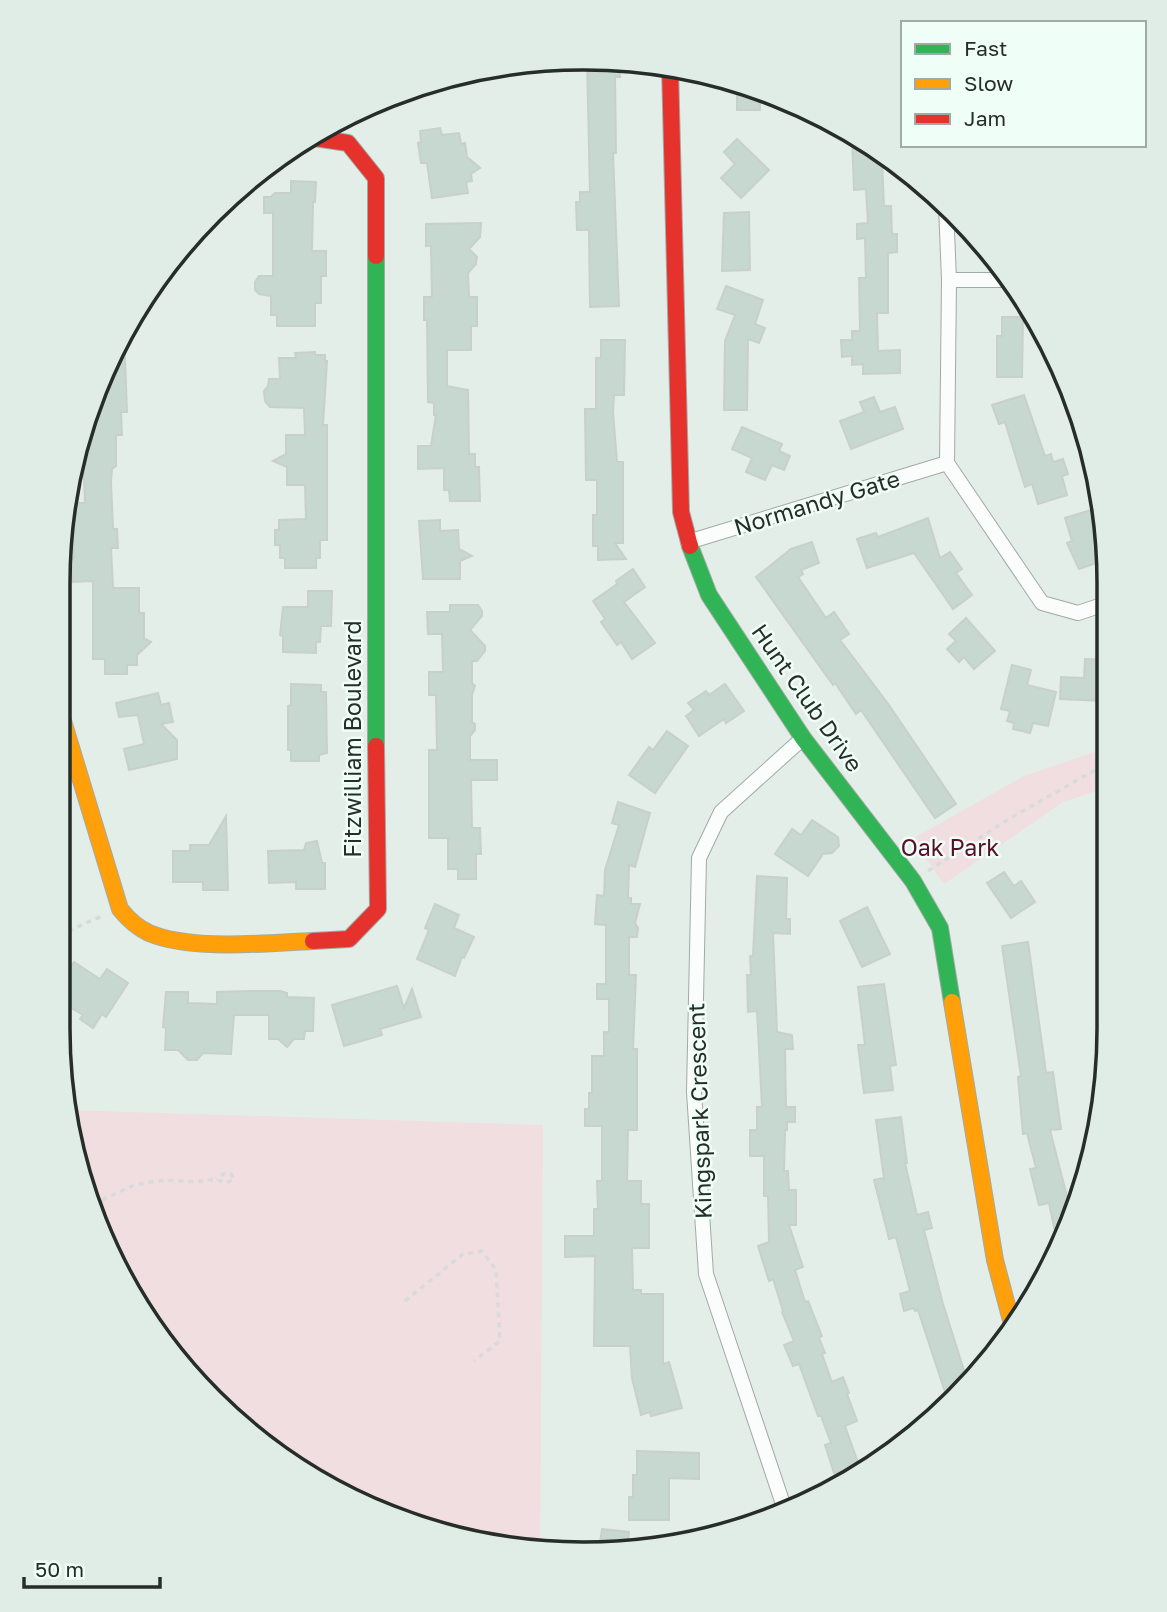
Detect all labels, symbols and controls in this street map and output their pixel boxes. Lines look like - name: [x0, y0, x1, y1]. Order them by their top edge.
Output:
- legend: [901, 21, 1146, 147]
- text: Fast: [964, 35, 1007, 61]
- text: Slow: [964, 70, 1013, 96]
- text: Jam: [964, 105, 1006, 131]
- street label: Normandy Gate: [730, 464, 903, 541]
- street label: Hunt Club Drive: [746, 618, 869, 777]
- street label: Fitzwilliam Boulevard: [338, 620, 366, 858]
- park label: Oak Park: [901, 833, 999, 861]
- street label: Kingspark Crescent: [681, 1002, 717, 1220]
- scale bar: [24, 1546, 161, 1590]
- text: 50 m: [35, 1556, 84, 1582]

